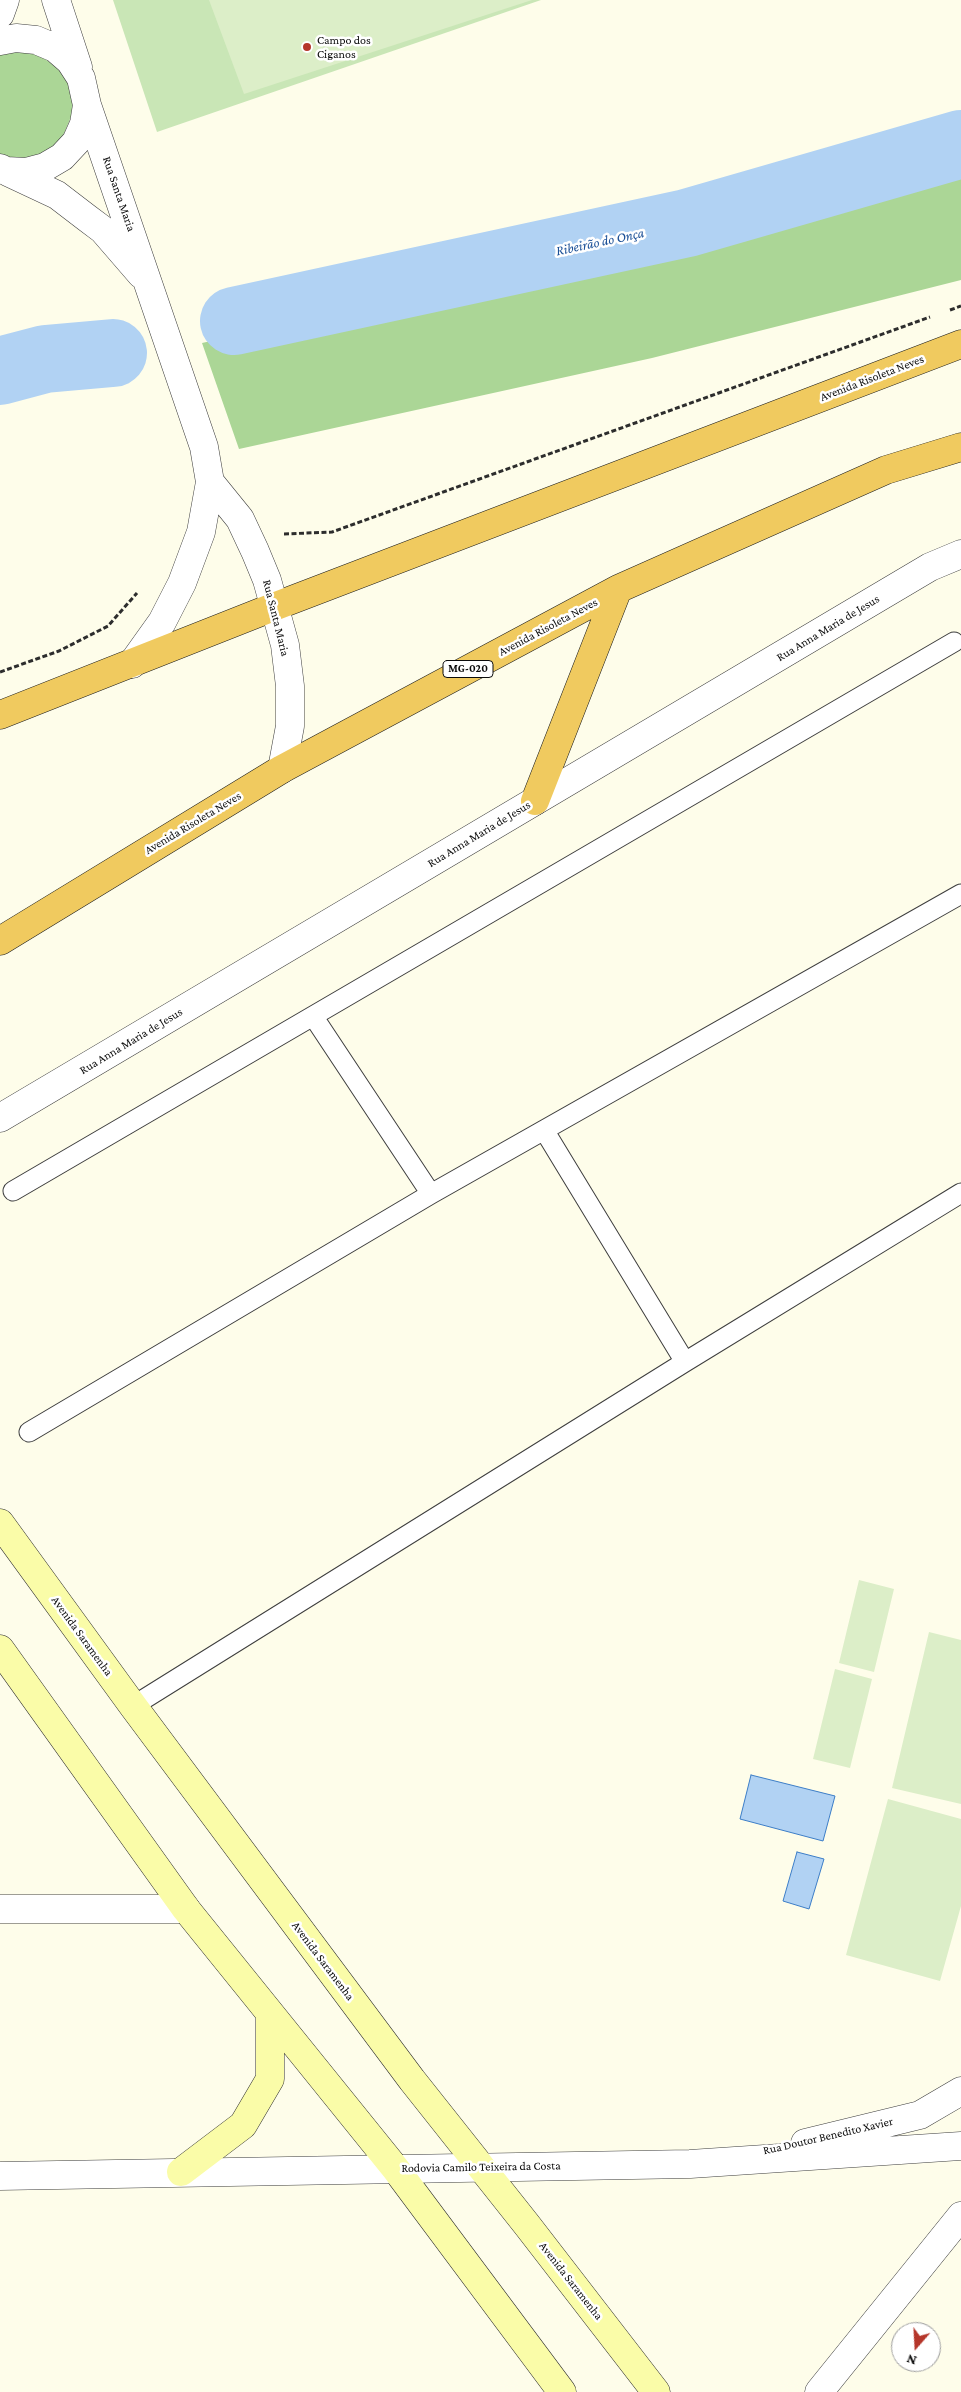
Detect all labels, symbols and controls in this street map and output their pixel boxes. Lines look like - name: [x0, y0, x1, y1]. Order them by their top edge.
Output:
- place label: Campo dos Ciganos: [317, 33, 371, 61]
- marker: Campo dos Ciganos: [301, 41, 313, 53]
- street label: Rua Santa Maria: [99, 155, 139, 233]
- water label: Ribeirão do Onça: [554, 224, 646, 260]
- street label: Avenida Risoleta Neves: [818, 352, 926, 404]
- street label: Rua Santa Maria: [260, 578, 292, 658]
- street label: Rua Anna Maria de Jesus: [774, 592, 882, 664]
- street label: Avenida Risoleta Neves: [496, 595, 600, 659]
- road number: MG-020: [443, 661, 493, 678]
- street label: Avenida Risoleta Neves: [142, 788, 244, 858]
- street label: Rua Anna Maria de Jesus: [425, 798, 533, 870]
- street label: Rua Anna Maria de Jesus: [77, 1005, 185, 1077]
- street label: Avenida Saramenha: [48, 1593, 116, 1679]
- street label: Avenida Saramenha: [289, 1919, 357, 2003]
- street label: Rua Doutor Benedito Xavier: [762, 2114, 894, 2158]
- street label: Rodovia Camilo Teixeira da Costa: [401, 2158, 561, 2176]
- street label: Avenida Saramenha: [536, 2239, 606, 2323]
- north arrow: [891, 2322, 941, 2372]
- text: N: [904, 2351, 919, 2369]

